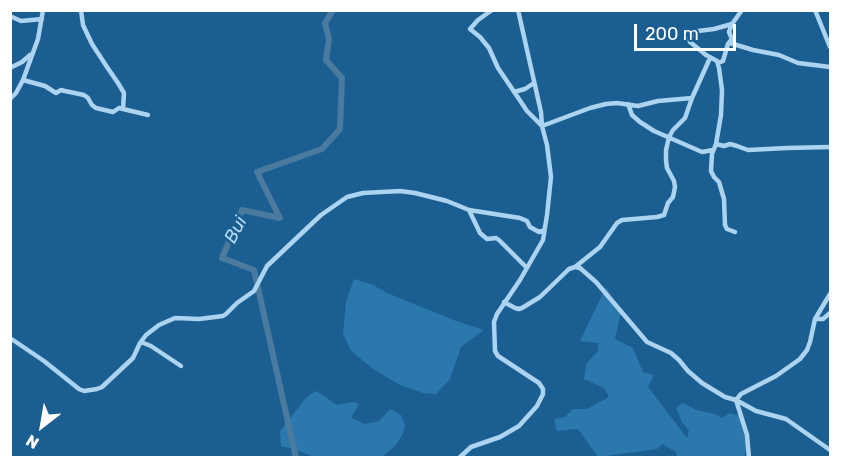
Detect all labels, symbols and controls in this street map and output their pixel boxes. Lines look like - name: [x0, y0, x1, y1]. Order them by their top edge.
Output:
- scale bar: [637, 12, 739, 50]
- text: 200 m: [645, 23, 699, 45]
- water label: Bui: [220, 213, 252, 247]
- north arrow: [12, 396, 72, 456]
- text: N: [23, 431, 42, 453]

